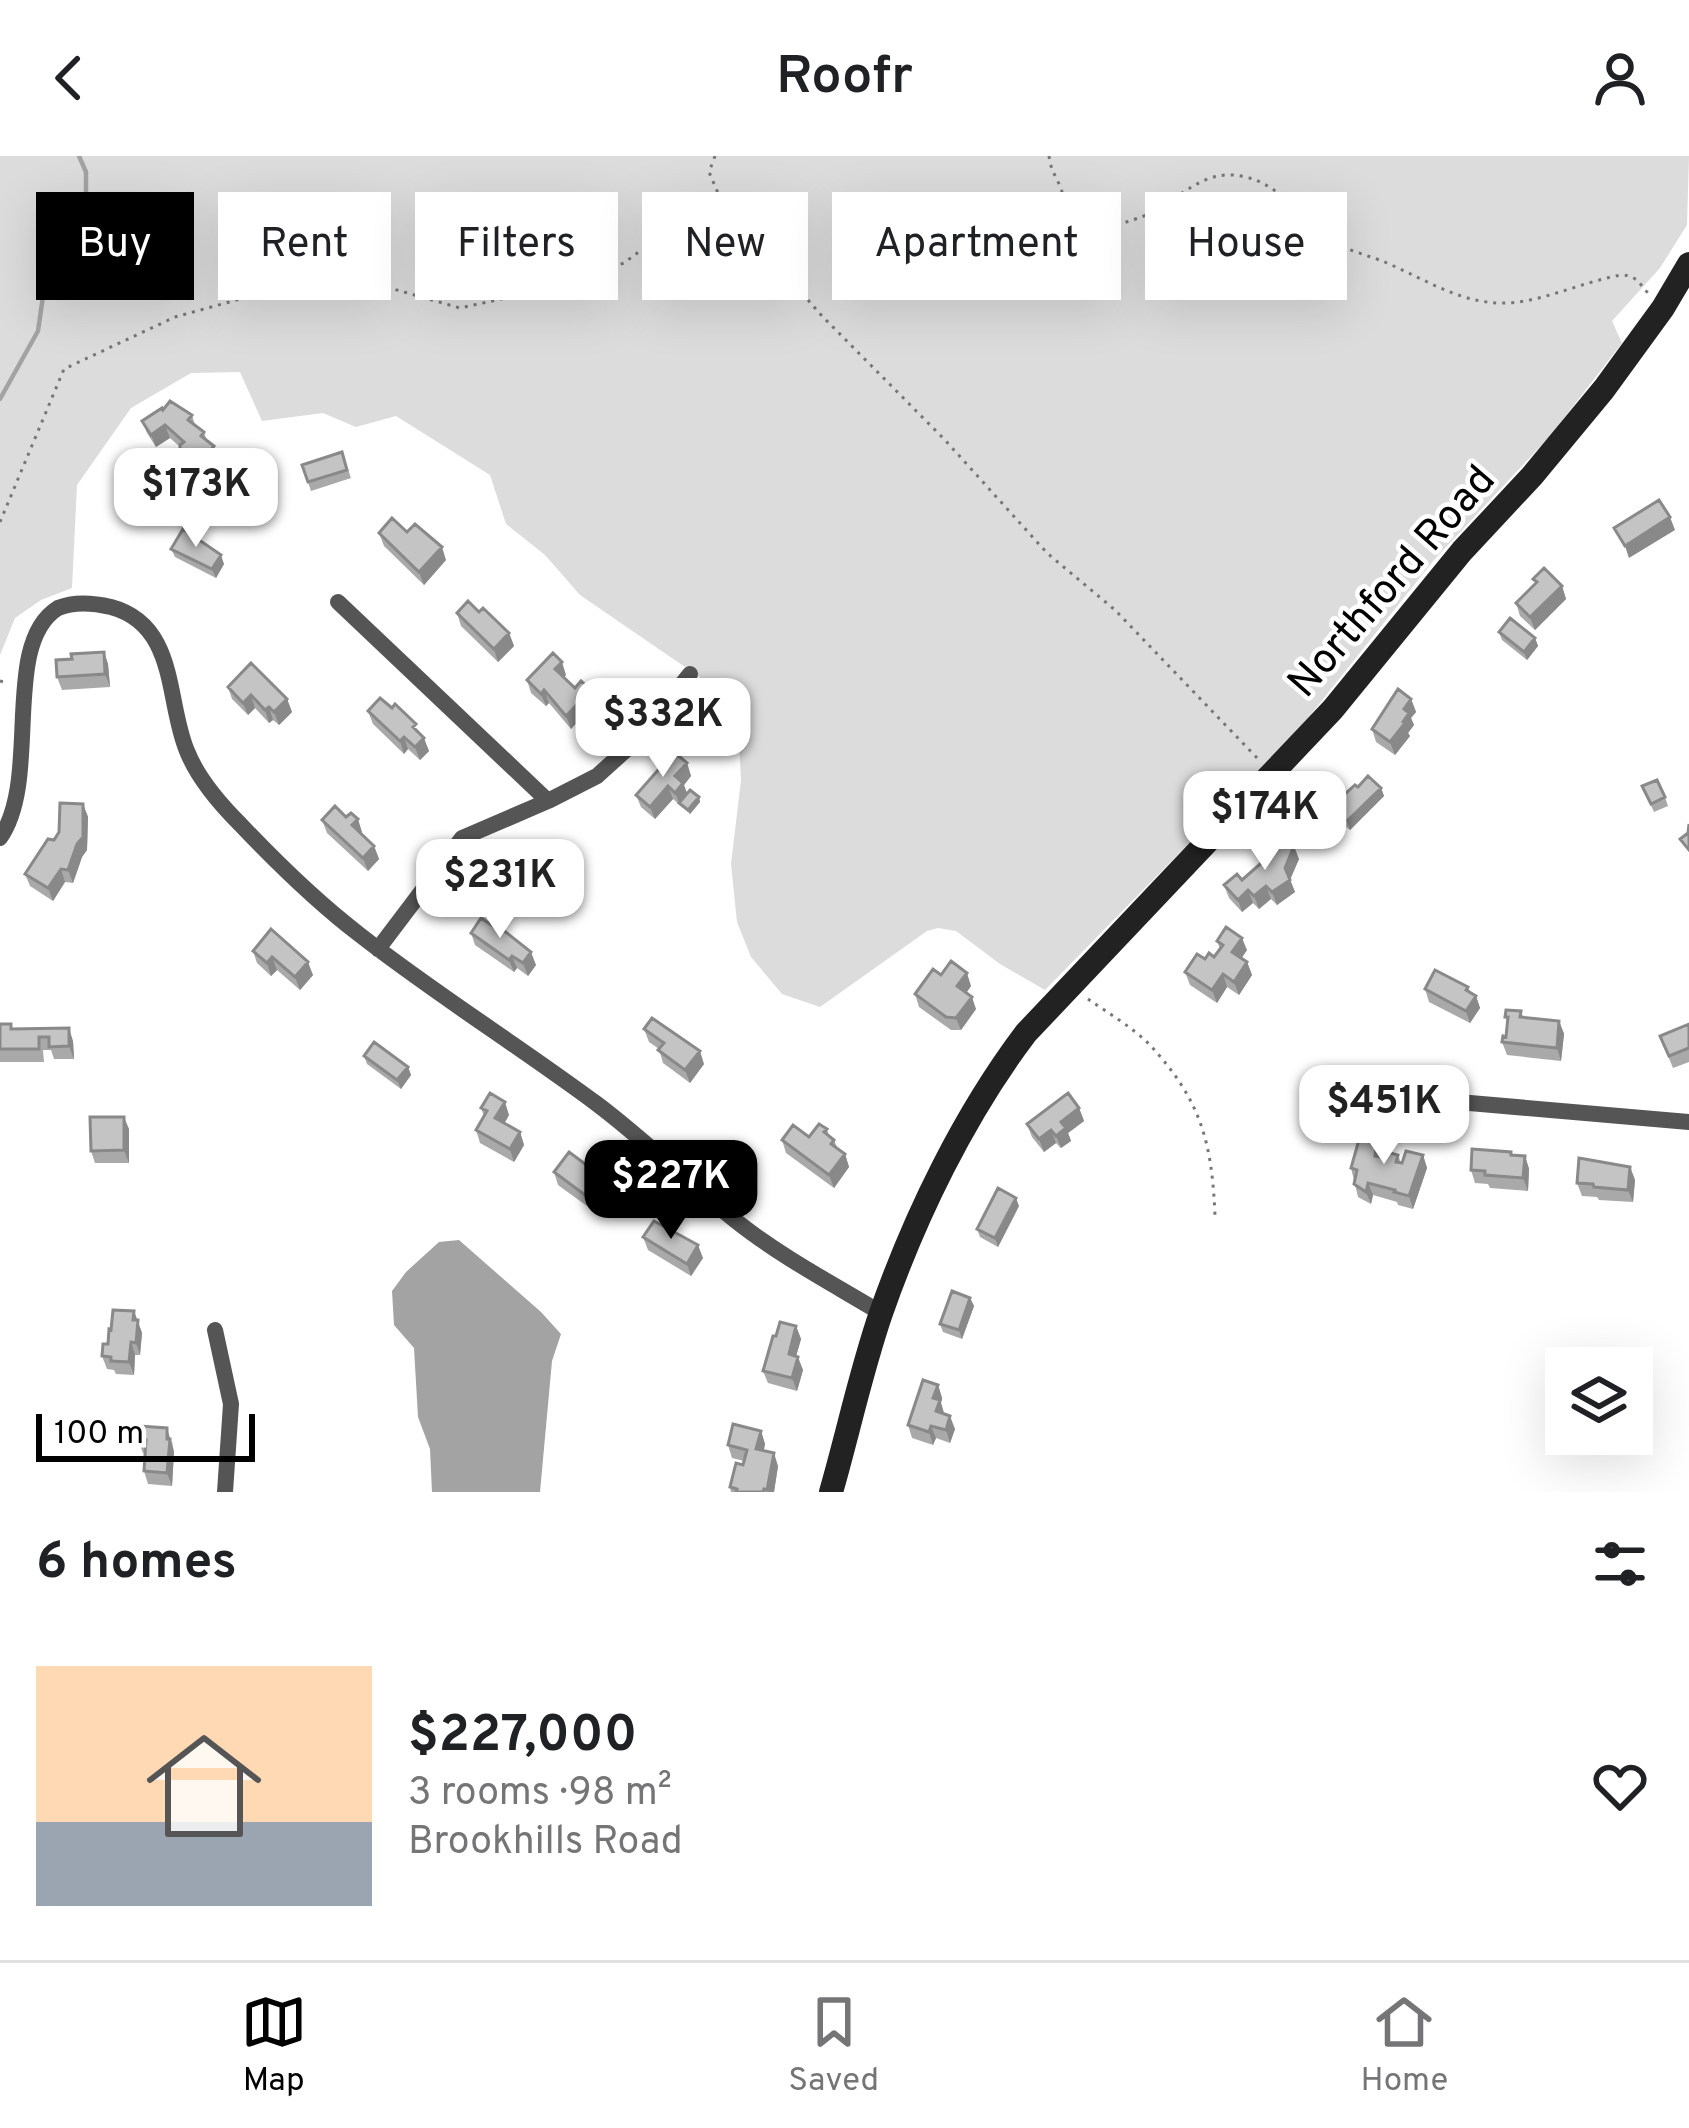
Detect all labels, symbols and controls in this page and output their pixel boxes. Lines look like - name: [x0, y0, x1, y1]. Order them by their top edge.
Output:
- text: Roofr: [776, 44, 913, 113]
- icon: back: [36, 45, 102, 111]
- icon: person: [1587, 45, 1653, 111]
- chip: Buy: [36, 192, 194, 300]
- chip: Rent: [218, 192, 391, 300]
- chip: Filters: [415, 192, 618, 300]
- chip: New: [642, 192, 808, 300]
- chip: Apartment: [832, 192, 1121, 300]
- chip: House: [1145, 192, 1347, 300]
- pin: $173K: [112, 448, 280, 550]
- street label: Northford Road: [1278, 456, 1509, 710]
- text: $173K: [141, 462, 251, 511]
- pin: $332K: [579, 678, 747, 780]
- text: $332K: [603, 692, 723, 741]
- pin: $174K: [1181, 771, 1349, 873]
- text: $174K: [1210, 785, 1320, 834]
- pin: $231K: [416, 839, 584, 941]
- text: $231K: [443, 853, 557, 902]
- pin: $451K: [1300, 1065, 1468, 1167]
- text: $451K: [1326, 1079, 1442, 1128]
- pin: $227K: [587, 1140, 755, 1242]
- text: $227K: [611, 1154, 731, 1203]
- map controls: [1545, 1347, 1653, 1455]
- button: layers: [1545, 1347, 1653, 1455]
- scale bar: [36, 1408, 255, 1461]
- text: 100 m: [54, 1414, 144, 1456]
- icon: filters: [1587, 1531, 1653, 1597]
- text: 6 homes: [36, 1532, 237, 1597]
- text: $227,000: [408, 1705, 637, 1770]
- icon: home: [132, 1714, 276, 1858]
- icon: heart: [1587, 1753, 1653, 1819]
- text: 3 rooms · 98 m²: [408, 1770, 672, 1819]
- text: Brookhills Road: [408, 1819, 683, 1868]
- tab: Map: [241, 1989, 307, 2103]
- tab: Saved: [788, 1989, 879, 2103]
- tab: Home: [1361, 1989, 1448, 2103]

